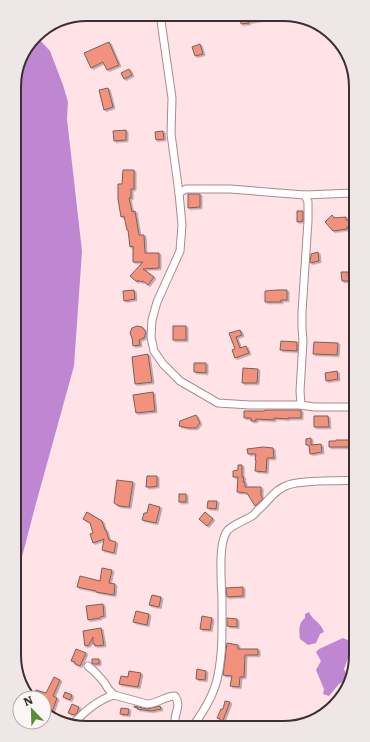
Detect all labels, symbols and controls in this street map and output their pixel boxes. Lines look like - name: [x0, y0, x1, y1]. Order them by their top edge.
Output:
- north arrow: [12, 690, 52, 730]
- text: N: [20, 691, 35, 709]

